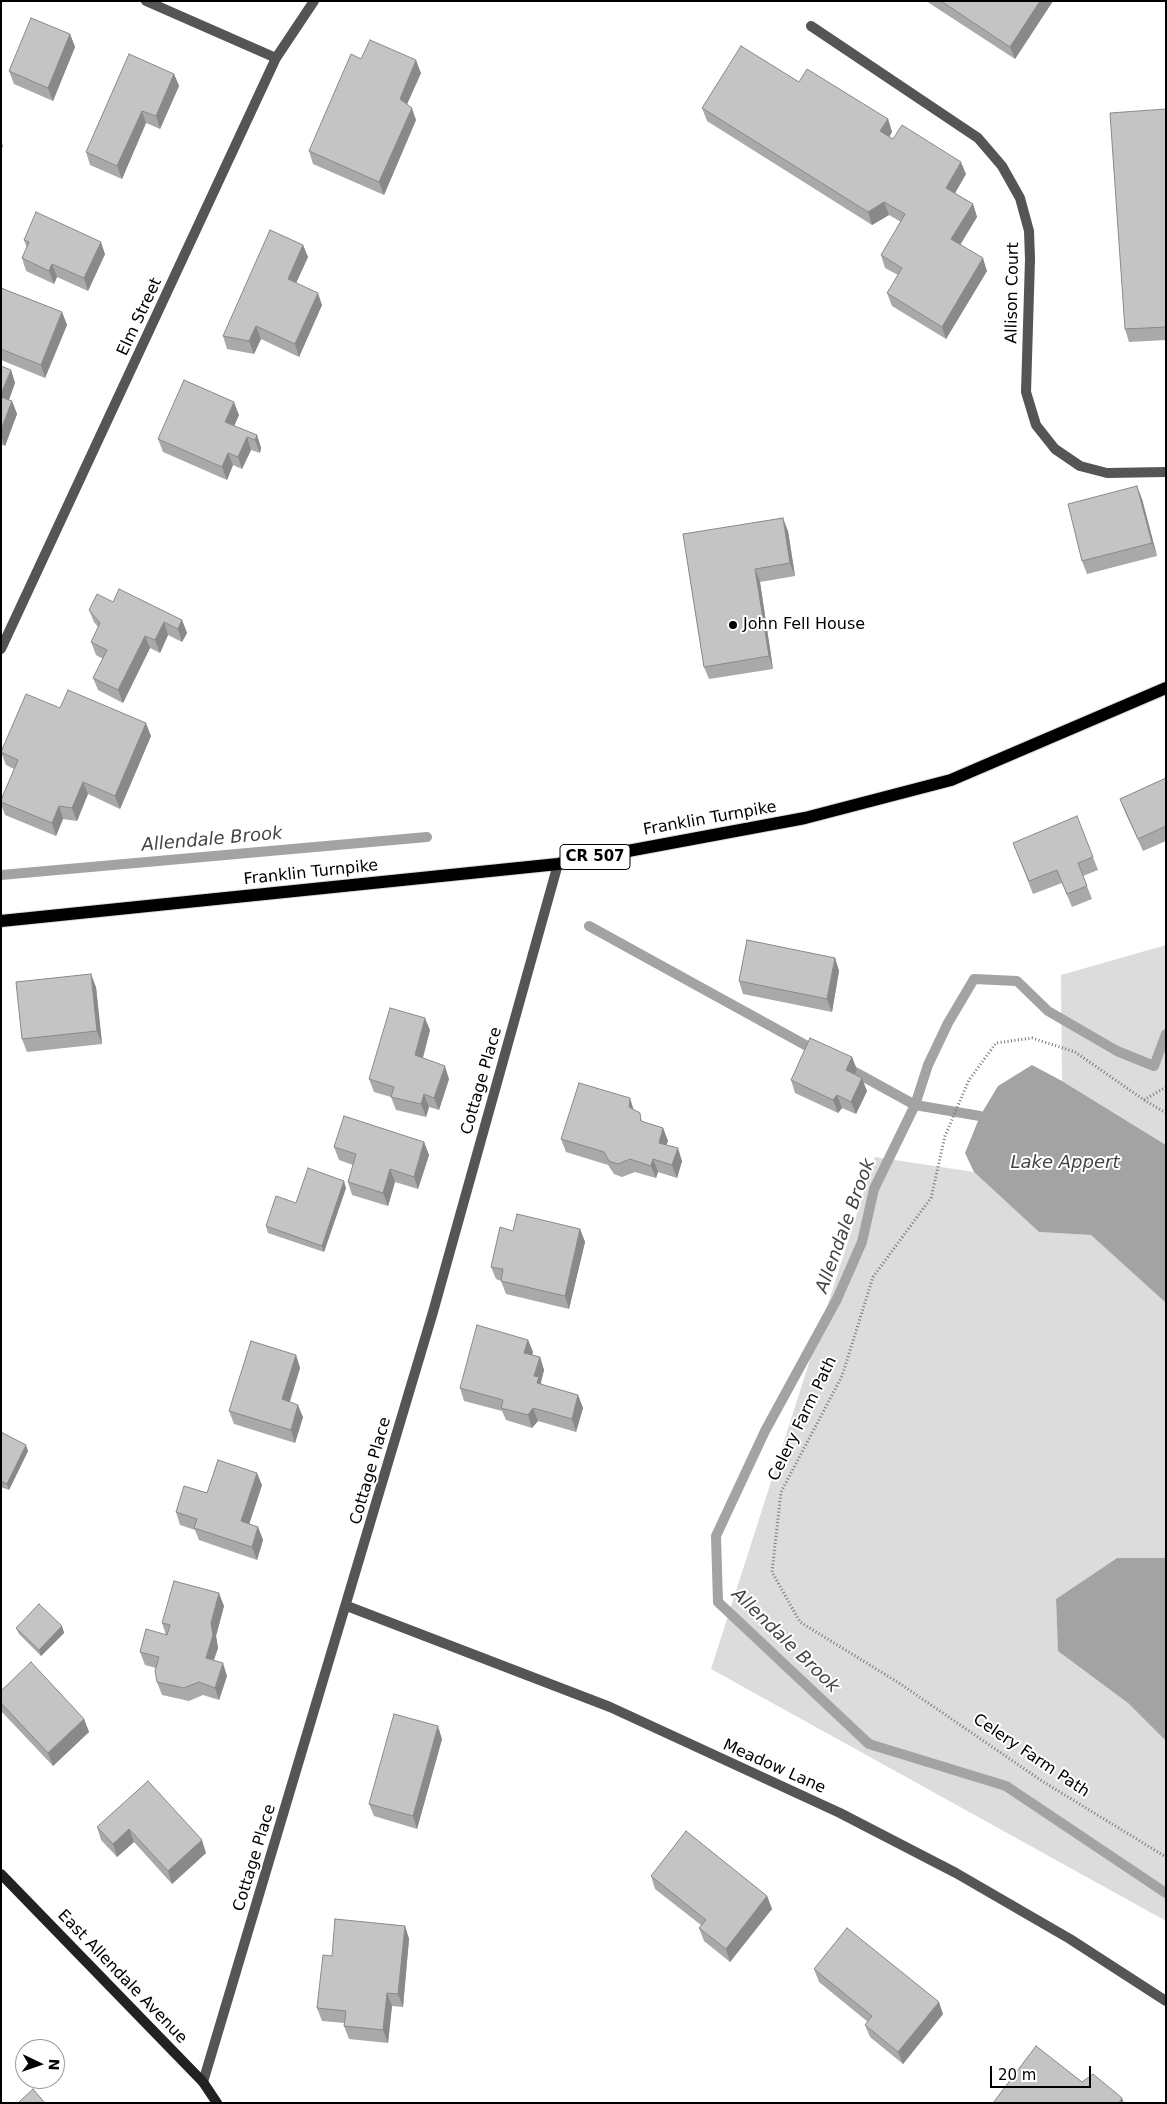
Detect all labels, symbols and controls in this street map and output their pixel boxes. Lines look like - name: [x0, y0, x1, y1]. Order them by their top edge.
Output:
- street label: Allison Court: [1003, 242, 1023, 344]
- street label: Elm Street: [114, 275, 166, 359]
- place label: John Fell House: [743, 615, 865, 635]
- marker: John Fell House: [727, 619, 739, 631]
- street label: Franklin Turnpike: [642, 798, 778, 840]
- water label: Allendale Brook: [141, 823, 283, 857]
- road number: CR 507: [560, 844, 630, 870]
- street label: Franklin Turnpike: [243, 856, 379, 890]
- street label: Cottage Place: [457, 1025, 507, 1137]
- water label: Lake Appert: [1011, 1152, 1119, 1174]
- water label: Allendale Brook: [812, 1156, 880, 1296]
- street label: Celery Farm Path: [765, 1354, 841, 1484]
- street label: Cottage Place: [346, 1415, 396, 1527]
- water label: Allendale Brook: [727, 1584, 843, 1698]
- street label: Celery Farm Path: [969, 1710, 1093, 1802]
- street label: Meadow Lane: [720, 1736, 828, 1798]
- street label: Cottage Place: [230, 1802, 280, 1914]
- street label: East Allendale Avenue: [53, 1906, 191, 2048]
- north arrow: [15, 2039, 65, 2089]
- scale bar: [992, 2056, 1093, 2088]
- text: N: [46, 2058, 62, 2071]
- text: 20 m: [998, 2066, 1036, 2084]

